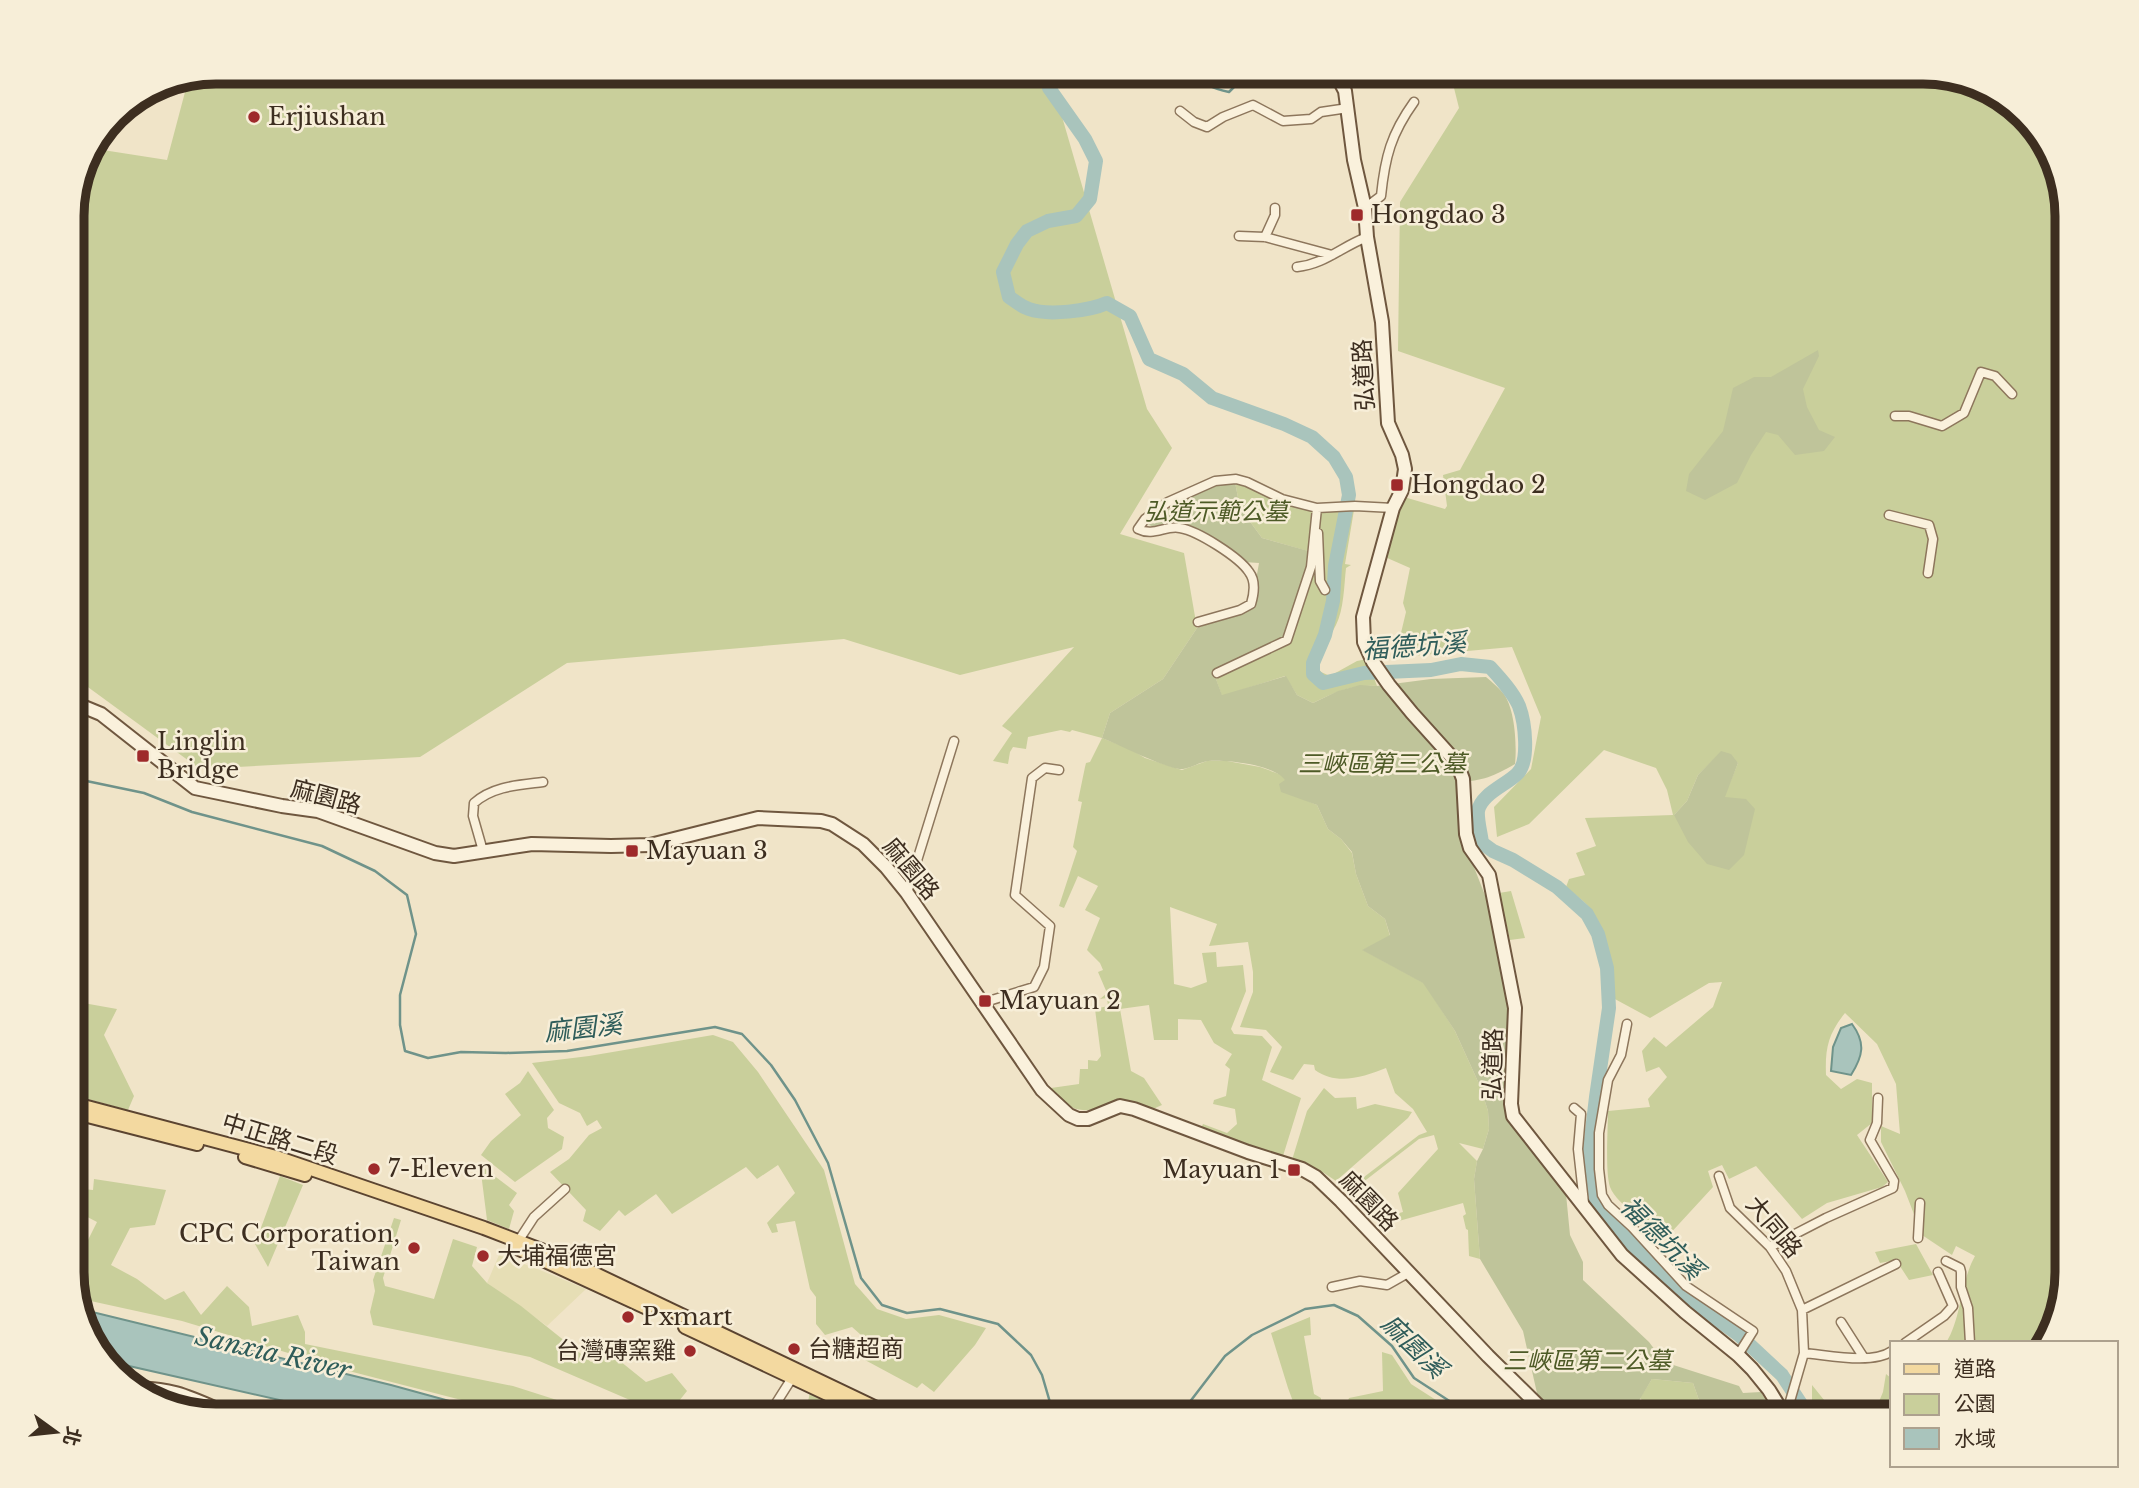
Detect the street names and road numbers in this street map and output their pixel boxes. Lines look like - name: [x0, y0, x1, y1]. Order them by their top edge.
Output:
- street label: 弘道路: [1347, 338, 1380, 412]
- street label: 麻園路: [288, 773, 365, 820]
- street label: 麻園路: [877, 832, 946, 906]
- street label: 弘道路: [1477, 1028, 1508, 1100]
- street label: 中正路二段: [219, 1107, 342, 1170]
- street label: 麻園路: [1334, 1165, 1405, 1237]
- street label: 大同路: [1740, 1190, 1809, 1264]

